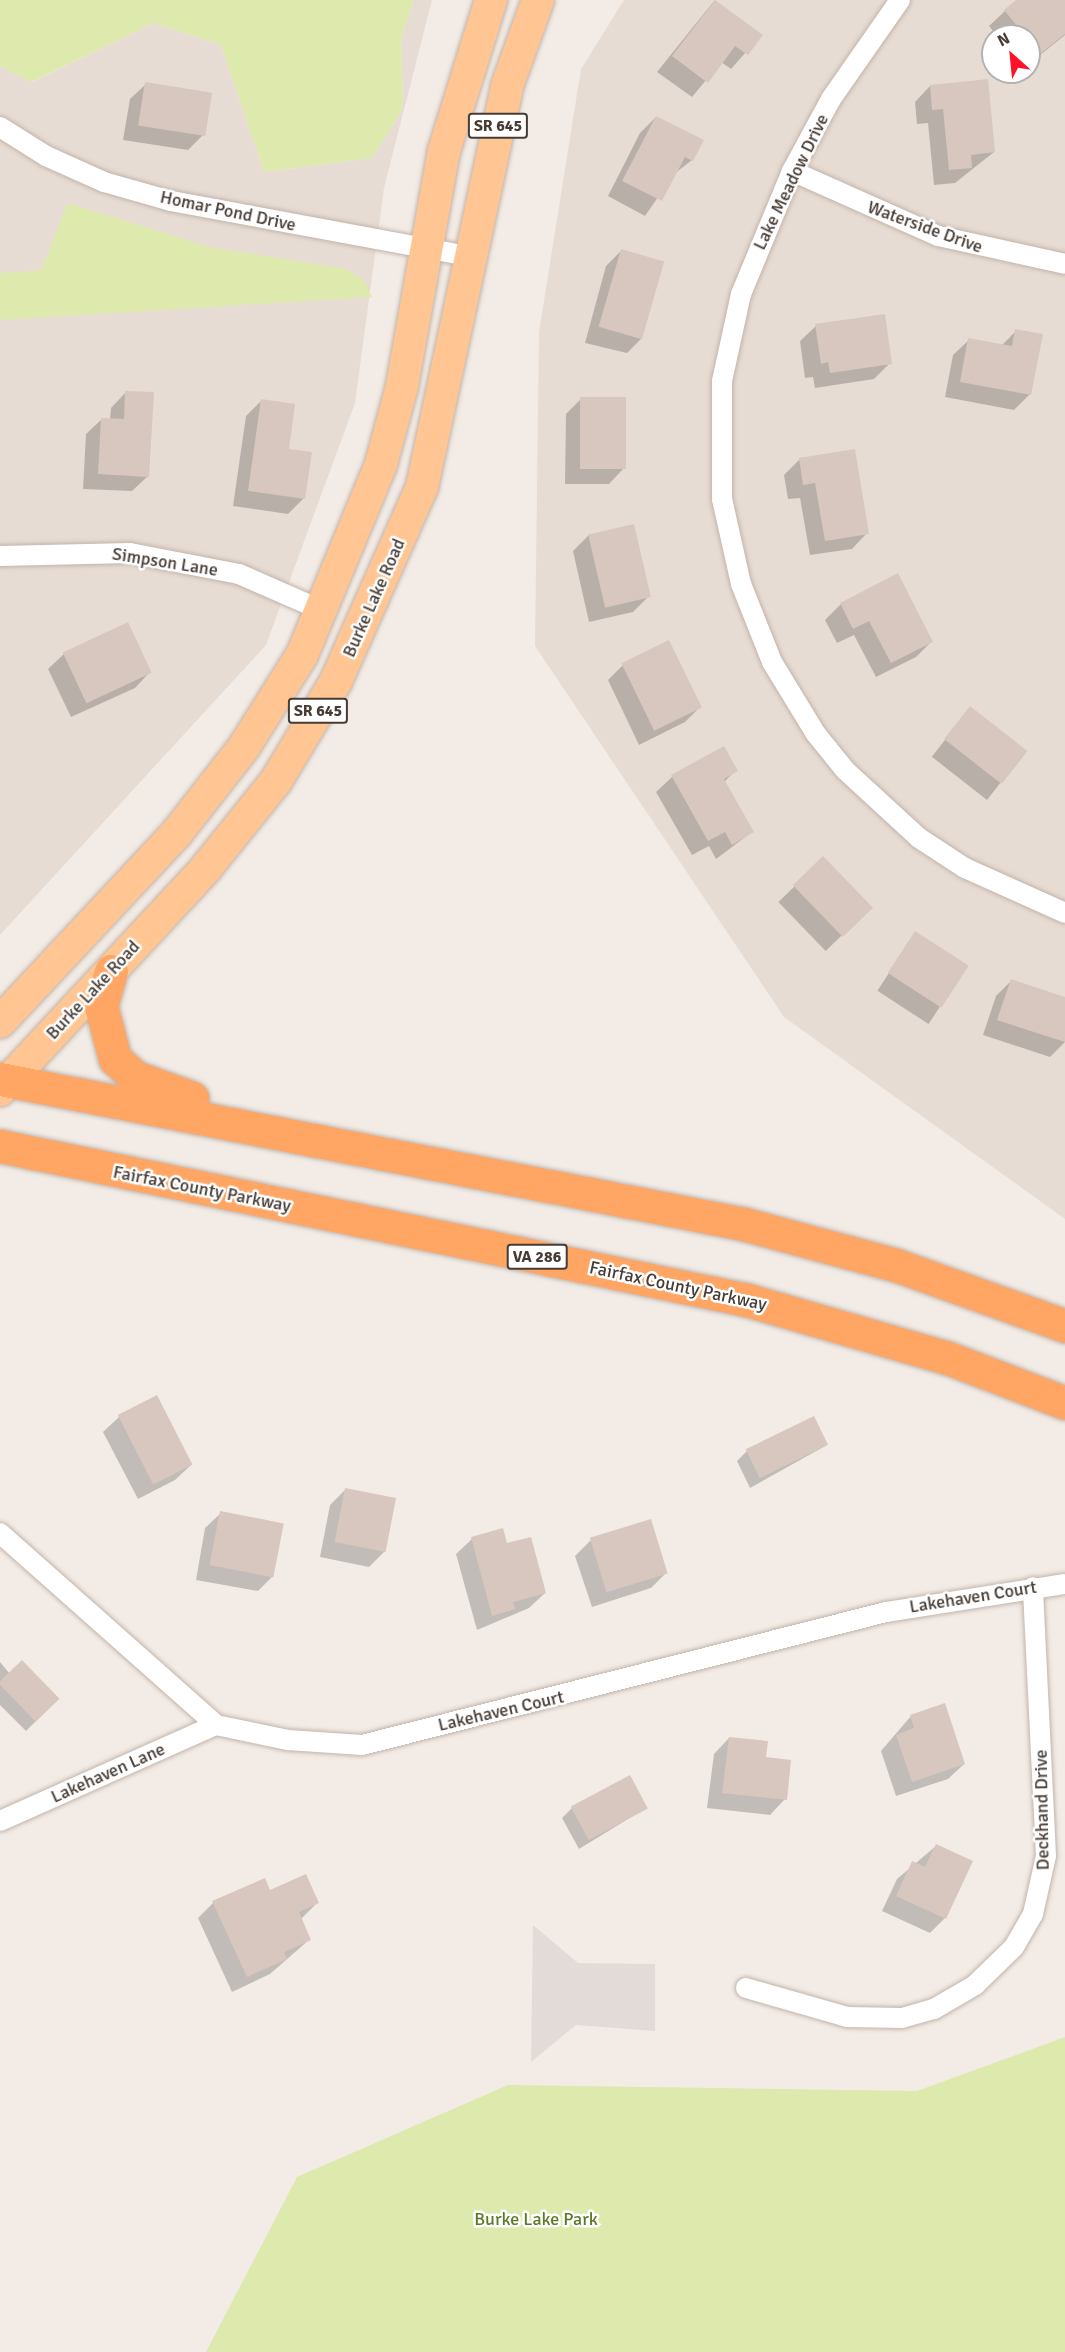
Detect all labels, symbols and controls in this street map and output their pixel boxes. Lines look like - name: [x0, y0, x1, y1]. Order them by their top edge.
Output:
- north arrow: [981, 24, 1041, 84]
- text: N: [994, 28, 1013, 51]
- street label: Lake Meadow Drive: [749, 111, 833, 253]
- road number: SR 645: [466, 113, 530, 139]
- street label: Homar Pond Drive: [158, 186, 298, 236]
- street label: Waterside Drive: [865, 196, 985, 258]
- street label: Burke Lake Road: [338, 535, 410, 661]
- street label: Simpson Lane: [110, 543, 220, 581]
- road number: SR 645: [286, 698, 350, 724]
- street label: Burke Lake Road: [42, 936, 144, 1044]
- street label: Fairfax County Parkway: [111, 1161, 293, 1217]
- road number: VA 286: [506, 1244, 568, 1270]
- street label: Fairfax County Parkway: [587, 1257, 769, 1315]
- street label: Lakehaven Court: [908, 1576, 1038, 1618]
- street label: Lakehaven Court: [436, 1686, 566, 1736]
- street label: Lakehaven Lane: [48, 1738, 168, 1808]
- street label: Deckhand Drive: [1030, 1749, 1054, 1871]
- park label: Burke Lake Park: [474, 2208, 598, 2230]

